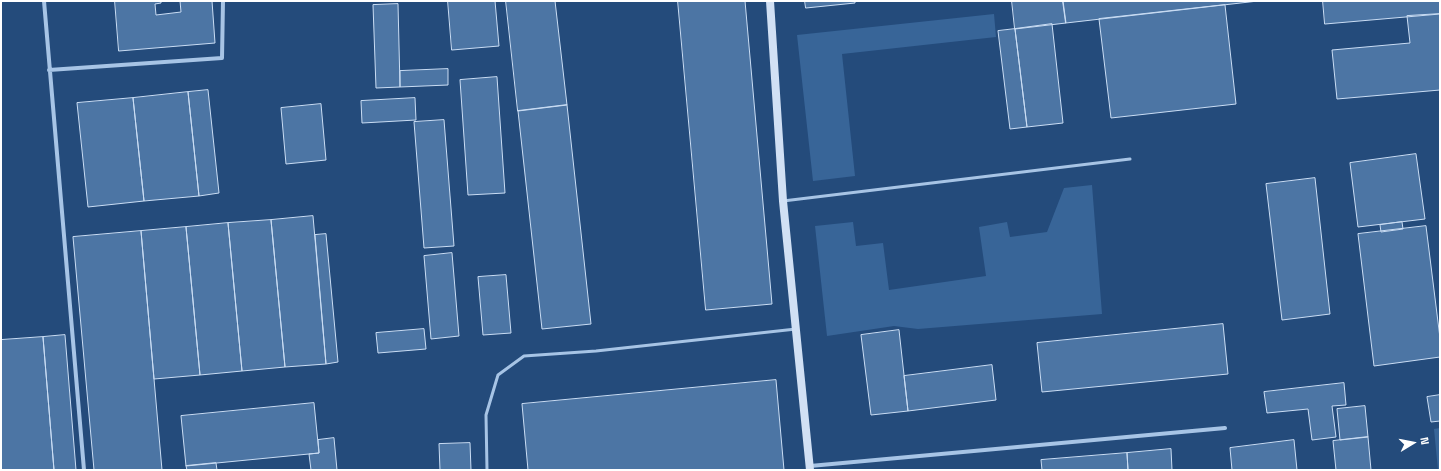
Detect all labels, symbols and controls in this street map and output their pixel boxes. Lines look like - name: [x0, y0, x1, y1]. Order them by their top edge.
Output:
- north arrow: [1393, 423, 1433, 463]
- text: N: [1417, 436, 1432, 446]

